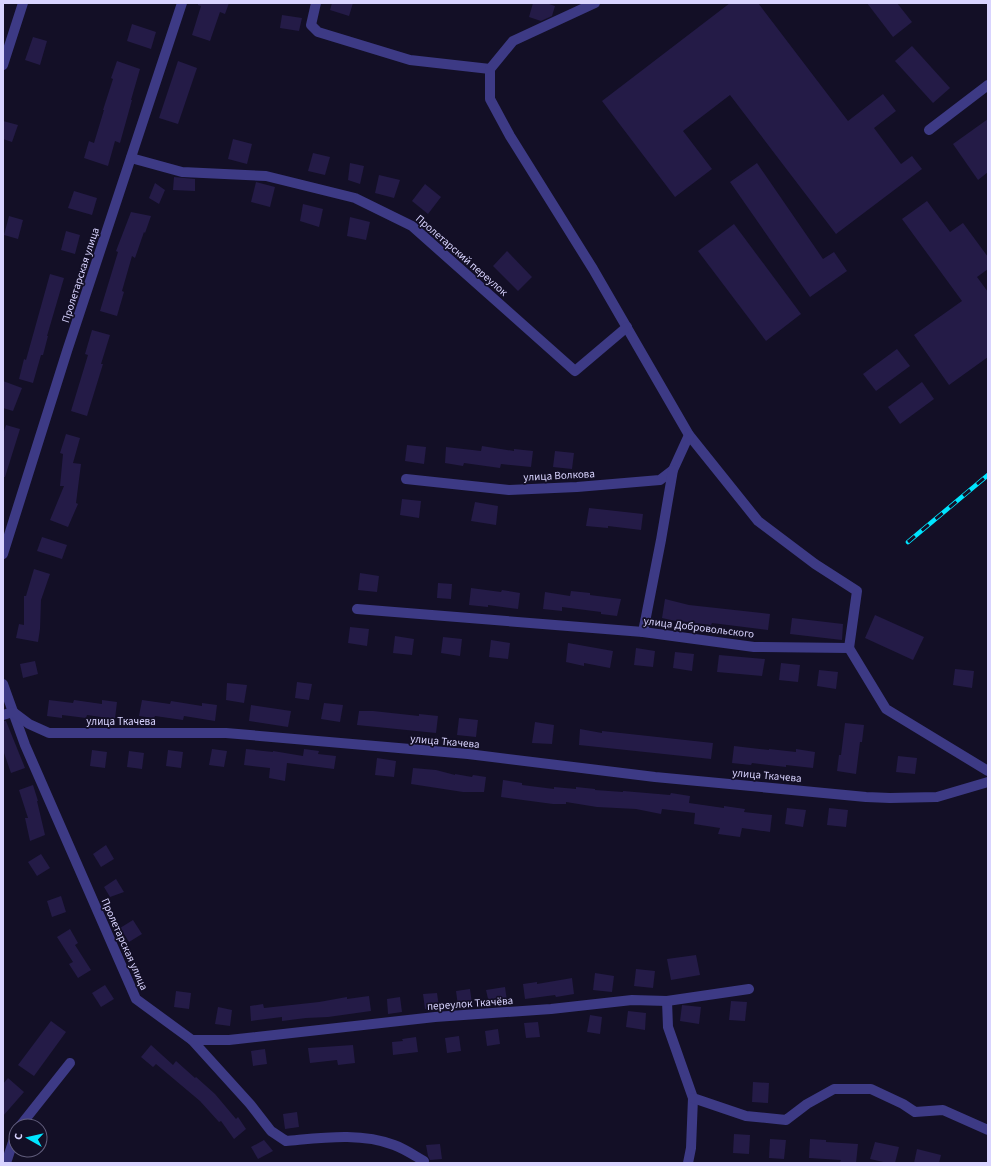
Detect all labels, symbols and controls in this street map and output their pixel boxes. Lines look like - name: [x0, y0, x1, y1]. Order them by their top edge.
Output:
- street label: Пролетарский переулок: [412, 211, 511, 300]
- street label: Пролетарская улица: [58, 226, 103, 325]
- street label: улица Волкова: [523, 466, 595, 485]
- street label: улица Добровольского: [643, 613, 755, 642]
- street label: улица Ткачева: [86, 714, 156, 729]
- street label: улица Ткачева: [410, 731, 480, 752]
- street label: улица Ткачева: [732, 765, 802, 786]
- street label: Пролетарская улица: [97, 896, 152, 993]
- street label: переулок Ткачёва: [427, 993, 514, 1014]
- north arrow: [8, 1118, 48, 1158]
- text: С: [11, 1132, 27, 1141]

